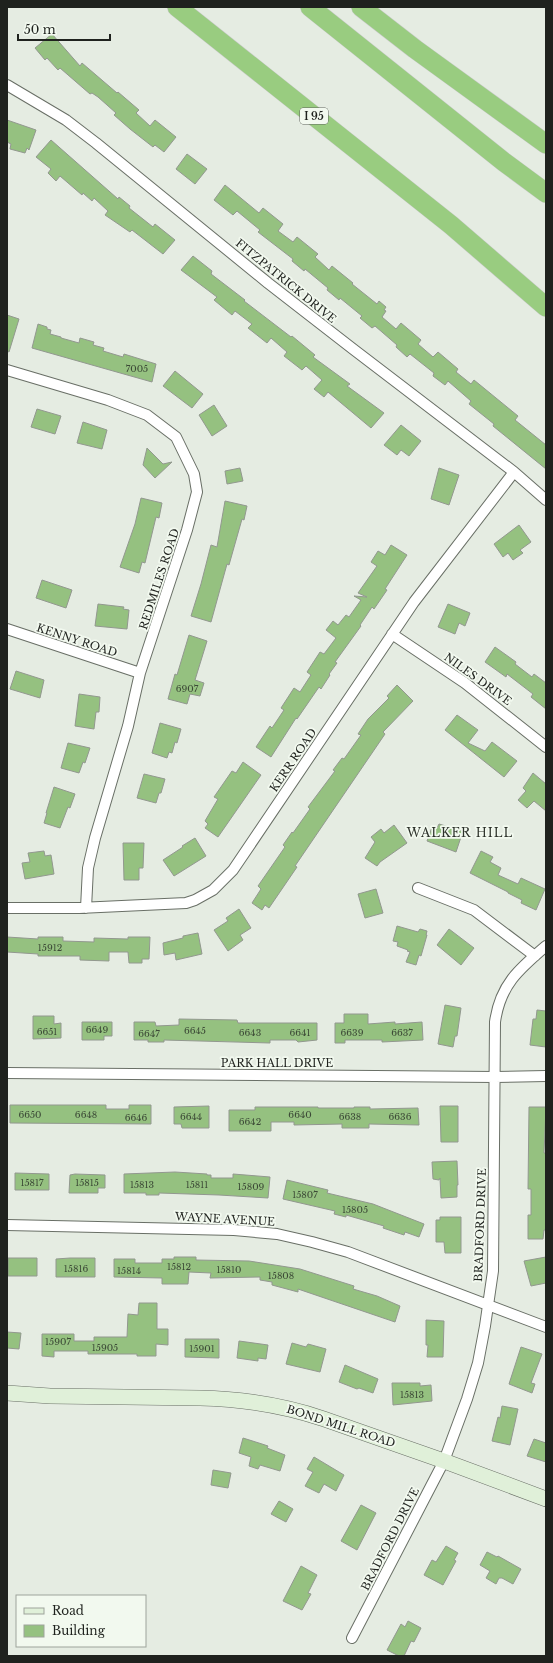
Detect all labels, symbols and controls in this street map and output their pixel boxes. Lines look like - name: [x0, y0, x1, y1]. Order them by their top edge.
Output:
- scale bar: [18, 16, 110, 42]
- text: 50 m: [24, 22, 56, 37]
- road number: I 95: [300, 108, 328, 124]
- street label: FITZPATRICK DRIVE: [233, 236, 339, 326]
- house number: 7005: [126, 363, 148, 374]
- street label: REDMILES ROAD: [136, 526, 182, 631]
- street label: KENNY ROAD: [35, 620, 119, 660]
- street label: NILES DRIVE: [441, 650, 515, 708]
- house number: 6907: [176, 683, 199, 694]
- street label: KERR ROAD: [267, 725, 319, 794]
- district label: WALKER HILL: [406, 825, 513, 840]
- house number: 15912: [38, 942, 62, 953]
- house number: 6649: [86, 1024, 109, 1035]
- house number: 6645: [184, 1025, 206, 1036]
- house number: 6651: [37, 1026, 57, 1037]
- house number: 6643: [239, 1027, 261, 1038]
- house number: 6641: [290, 1027, 310, 1038]
- house number: 6639: [341, 1027, 364, 1038]
- house number: 6637: [391, 1027, 413, 1038]
- house number: 6647: [138, 1028, 160, 1039]
- street label: PARK HALL DRIVE: [221, 1056, 333, 1070]
- house number: 6650: [18, 1109, 42, 1120]
- house number: 6648: [75, 1109, 97, 1120]
- house number: 6640: [288, 1109, 312, 1120]
- house number: 6644: [180, 1111, 202, 1122]
- house number: 6638: [339, 1111, 361, 1122]
- house number: 6636: [389, 1111, 412, 1122]
- house number: 6646: [125, 1112, 148, 1123]
- house number: 6642: [239, 1116, 261, 1127]
- street label: BRADFORD DRIVE: [471, 1168, 489, 1282]
- house number: 15817: [20, 1177, 44, 1188]
- house number: 15815: [75, 1177, 99, 1188]
- house number: 15813: [130, 1179, 154, 1190]
- house number: 15811: [186, 1179, 208, 1190]
- house number: 15809: [238, 1181, 265, 1192]
- house number: 15807: [292, 1189, 318, 1200]
- house number: 15805: [342, 1204, 368, 1215]
- street label: WAYNE AVENUE: [174, 1209, 275, 1229]
- house number: 15812: [167, 1261, 191, 1272]
- house number: 15816: [64, 1263, 88, 1274]
- house number: 15810: [216, 1264, 242, 1275]
- house number: 15814: [117, 1265, 141, 1276]
- house number: 15808: [268, 1270, 294, 1281]
- house number: 15907: [45, 1336, 71, 1347]
- house number: 15905: [92, 1342, 118, 1353]
- house number: 15901: [189, 1343, 215, 1354]
- house number: 15813: [400, 1389, 424, 1400]
- street label: BOND MILL ROAD: [285, 1402, 397, 1450]
- street label: BRADFORD DRIVE: [358, 1485, 422, 1593]
- legend: [16, 1595, 146, 1647]
- text: Road: [52, 1603, 84, 1618]
- text: Building: [52, 1623, 106, 1638]

